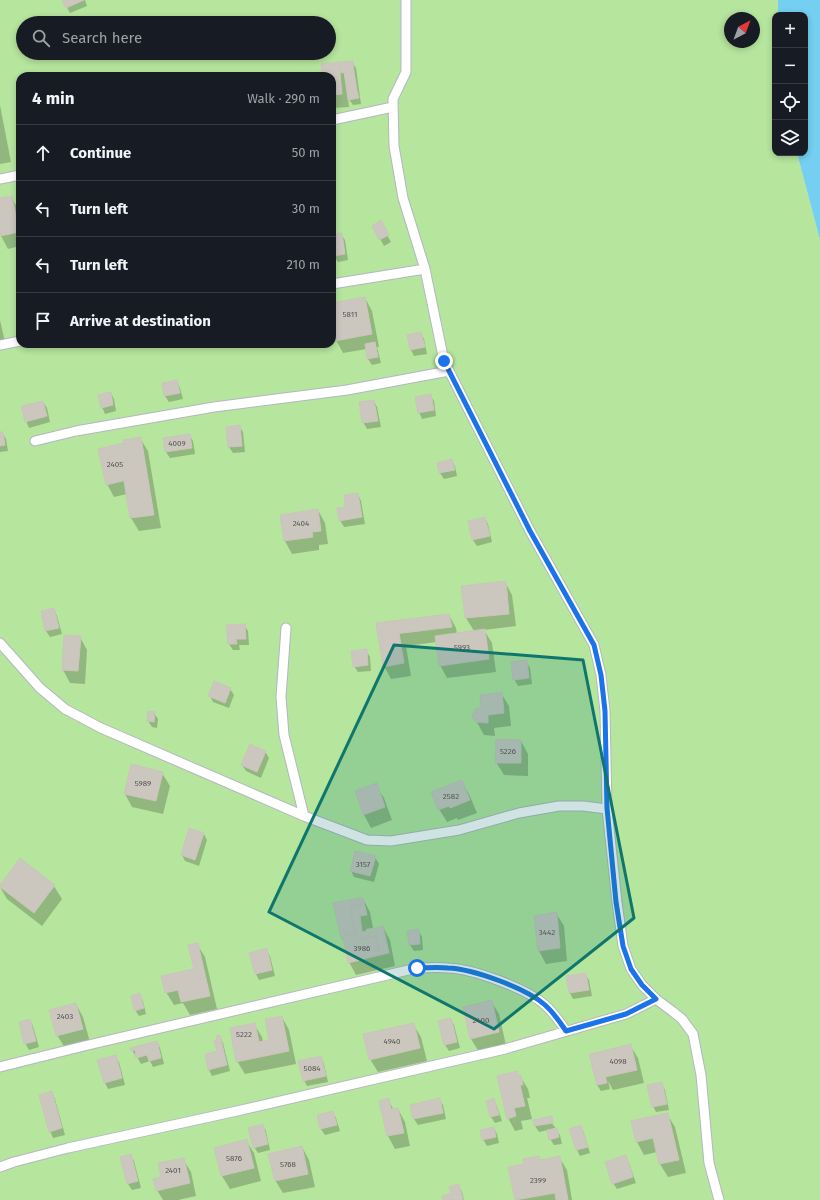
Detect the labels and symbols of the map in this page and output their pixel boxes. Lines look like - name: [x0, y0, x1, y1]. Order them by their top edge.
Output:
- north arrow: [724, 12, 760, 48]
- house number: 5811: [343, 310, 358, 319]
- route end: [435, 352, 453, 370]
- house number: 4009: [168, 439, 186, 448]
- house number: 2405: [107, 460, 123, 469]
- house number: 2404: [293, 519, 310, 528]
- house number: 5993: [454, 643, 470, 652]
- house number: 5226: [500, 747, 516, 756]
- house number: 5989: [135, 779, 151, 788]
- house number: 2582: [443, 792, 459, 801]
- house number: 3157: [356, 860, 371, 869]
- house number: 3442: [539, 928, 555, 937]
- house number: 3986: [354, 944, 370, 953]
- route start: [408, 959, 426, 977]
- house number: 2403: [57, 1012, 73, 1021]
- house number: 2400: [473, 1016, 490, 1025]
- house number: 5222: [236, 1030, 252, 1039]
- house number: 4940: [384, 1037, 401, 1046]
- house number: 4098: [609, 1057, 627, 1066]
- house number: 5084: [303, 1064, 321, 1073]
- house number: 5876: [226, 1154, 242, 1163]
- house number: 5768: [280, 1160, 297, 1169]
- house number: 2401: [165, 1166, 181, 1175]
- house number: 2399: [530, 1176, 546, 1185]

